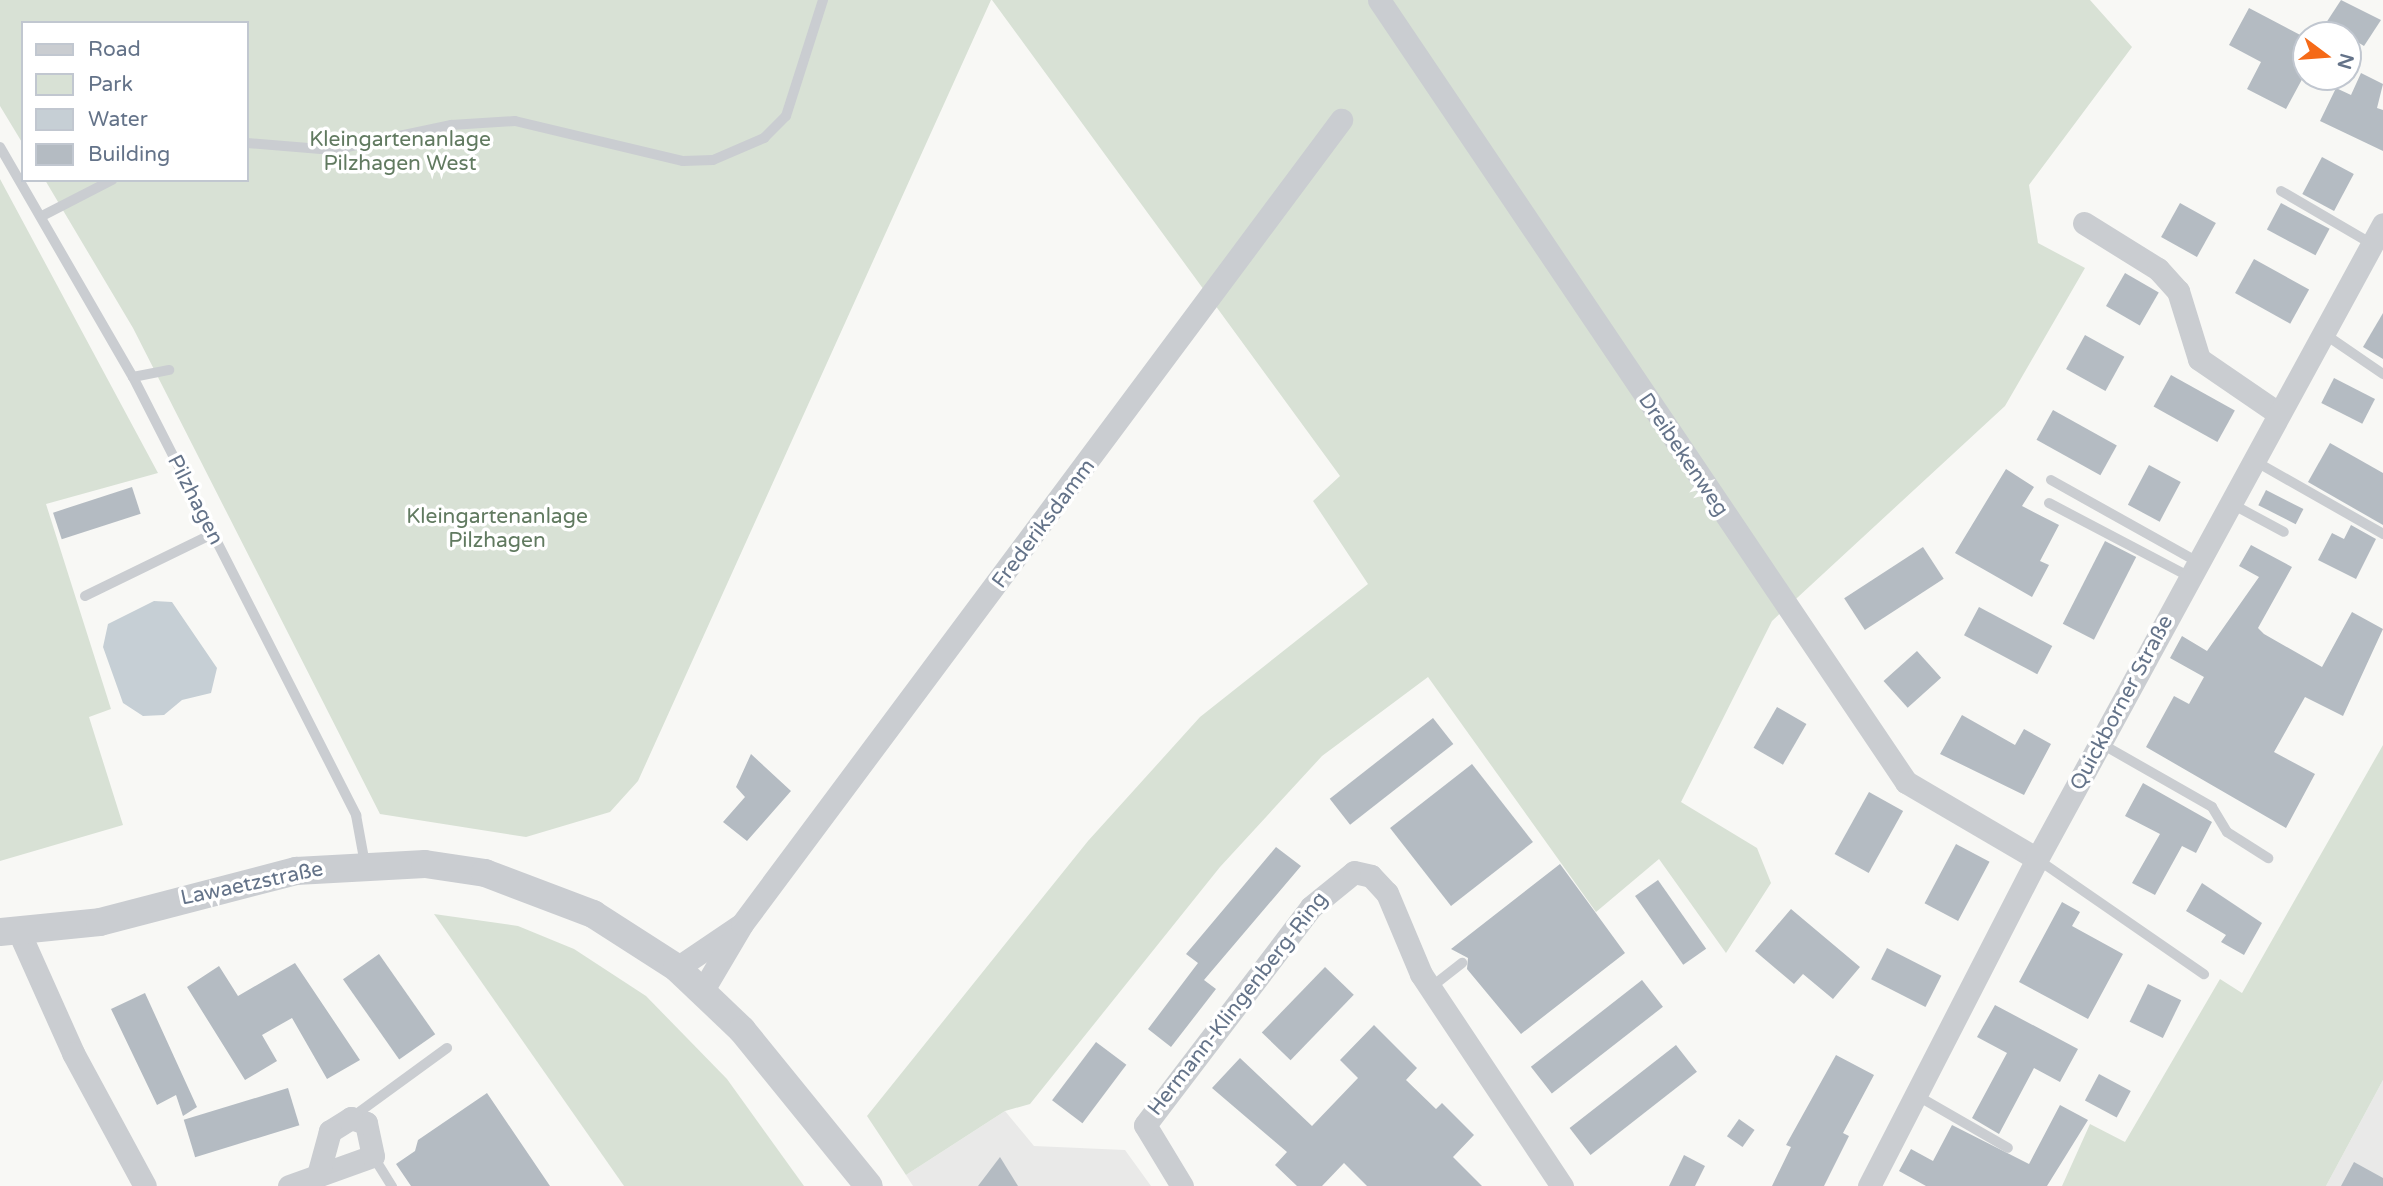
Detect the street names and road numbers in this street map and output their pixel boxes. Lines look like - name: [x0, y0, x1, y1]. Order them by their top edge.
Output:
- street label: Dreibekenweg: [1633, 389, 1733, 521]
- street label: Pilzhagen: [162, 451, 228, 549]
- street label: Frederiksdamm: [987, 454, 1101, 594]
- street label: Quickborner Straße: [2065, 611, 2179, 795]
- street label: Lawaetzstraße: [179, 857, 325, 911]
- street label: Hermann-Klingenberg-Ring: [1143, 887, 1333, 1121]

